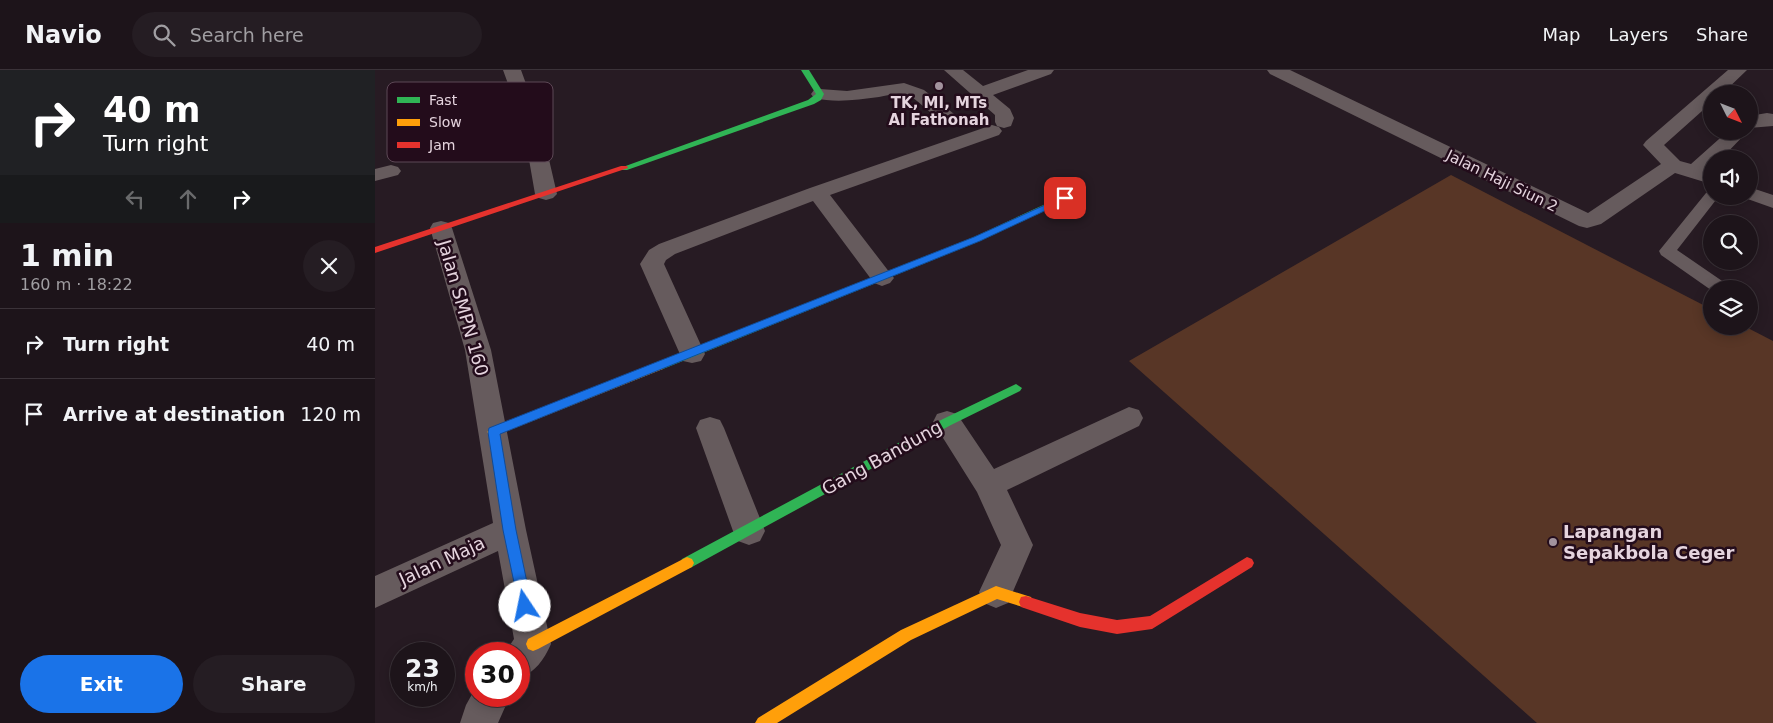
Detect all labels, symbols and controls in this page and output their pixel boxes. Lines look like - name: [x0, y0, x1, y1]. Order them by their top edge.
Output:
- search box: [132, 12, 482, 57]
- text: Navio: [25, 21, 102, 49]
- icon: search: [150, 21, 178, 49]
- text: Search here: [190, 24, 304, 46]
- text: Map: [1542, 24, 1580, 45]
- text: Layers: [1608, 24, 1668, 45]
- text: Share: [1696, 24, 1748, 45]
- marker: TK, MI, MTs Al Fathonah: [933, 80, 945, 92]
- legend: [387, 82, 553, 162]
- north arrow: [1703, 85, 1757, 140]
- map controls: [1703, 85, 1758, 335]
- icon: right: [20, 90, 85, 155]
- text: 40 m: [103, 90, 200, 130]
- text: Fast: [429, 92, 458, 108]
- place label: TK, MI, MTs Al Fathonah: [888, 94, 990, 129]
- text: Slow: [429, 114, 462, 130]
- text: Turn right: [103, 131, 208, 156]
- text: Jam: [428, 137, 455, 153]
- street label: Jalan Haji Siun 2: [1442, 146, 1561, 216]
- button: sound: [1703, 150, 1758, 205]
- pin: [1044, 177, 1086, 219]
- icon: arrive: [1051, 184, 1079, 212]
- icon: left: [121, 185, 149, 213]
- icon: ahead: [174, 185, 202, 213]
- icon: right: [227, 185, 255, 213]
- button: search: [1703, 215, 1758, 270]
- street label: Jalan SMPN 160: [434, 236, 493, 378]
- text: 1 min: [20, 238, 114, 273]
- button: close: [303, 240, 355, 292]
- text: 160 m · 18:22: [20, 275, 133, 294]
- button: layers: [1703, 280, 1758, 335]
- icon: right: [20, 330, 48, 358]
- text: Turn right: [63, 333, 169, 355]
- text: 40 m: [306, 333, 355, 355]
- icon: arrive: [20, 400, 48, 428]
- text: Arrive at destination: [63, 403, 285, 425]
- text: 120 m: [300, 403, 361, 425]
- street label: Gang Bandung: [818, 416, 945, 499]
- place label: Lapangan Sepakbola Ceger: [1563, 521, 1735, 563]
- street label: Jalan Maja: [395, 532, 488, 590]
- marker: Lapangan Sepakbola Ceger: [1547, 536, 1559, 548]
- position arrow: [498, 579, 550, 631]
- speed limit sign: 30: [465, 642, 530, 707]
- text: 23: [405, 654, 440, 683]
- button: Exit: [20, 655, 183, 713]
- button: Share: [193, 655, 355, 713]
- text: km/h: [407, 680, 438, 694]

